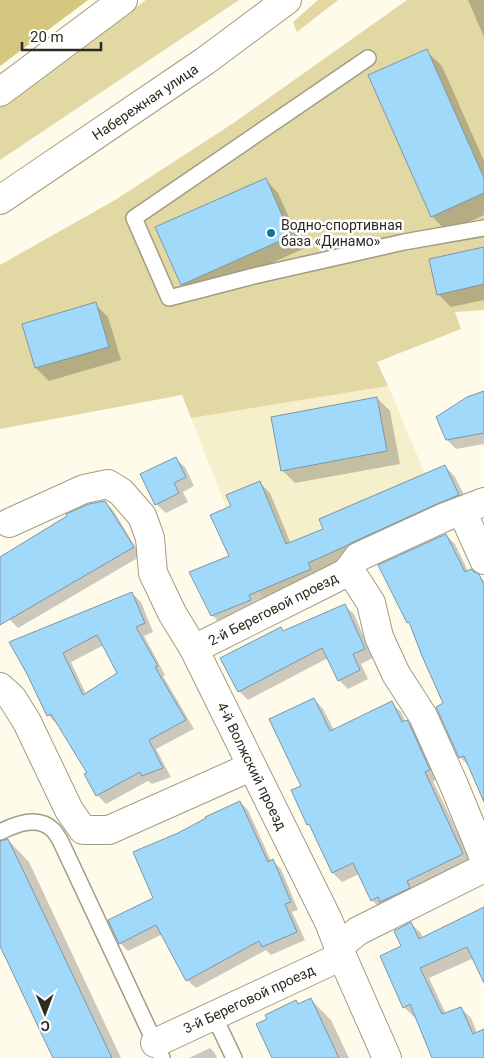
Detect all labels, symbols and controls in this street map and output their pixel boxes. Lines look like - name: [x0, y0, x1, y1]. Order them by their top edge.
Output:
- scale bar: [22, 20, 101, 52]
- text: 20 m: [30, 28, 64, 46]
- street label: Набережная улица: [89, 61, 201, 143]
- place label: Водно-спортивная база «Динамо»: [281, 217, 403, 249]
- marker: Водно-спортивная база «Динамо»: [265, 227, 277, 239]
- street label: 2-й Береговой проезд: [206, 569, 341, 649]
- street label: 4-й Волжский проезд: [214, 700, 290, 833]
- street label: 3-й Береговой проезд: [181, 961, 318, 1036]
- north arrow: [20, 988, 70, 1038]
- text: С: [41, 1018, 50, 1034]

